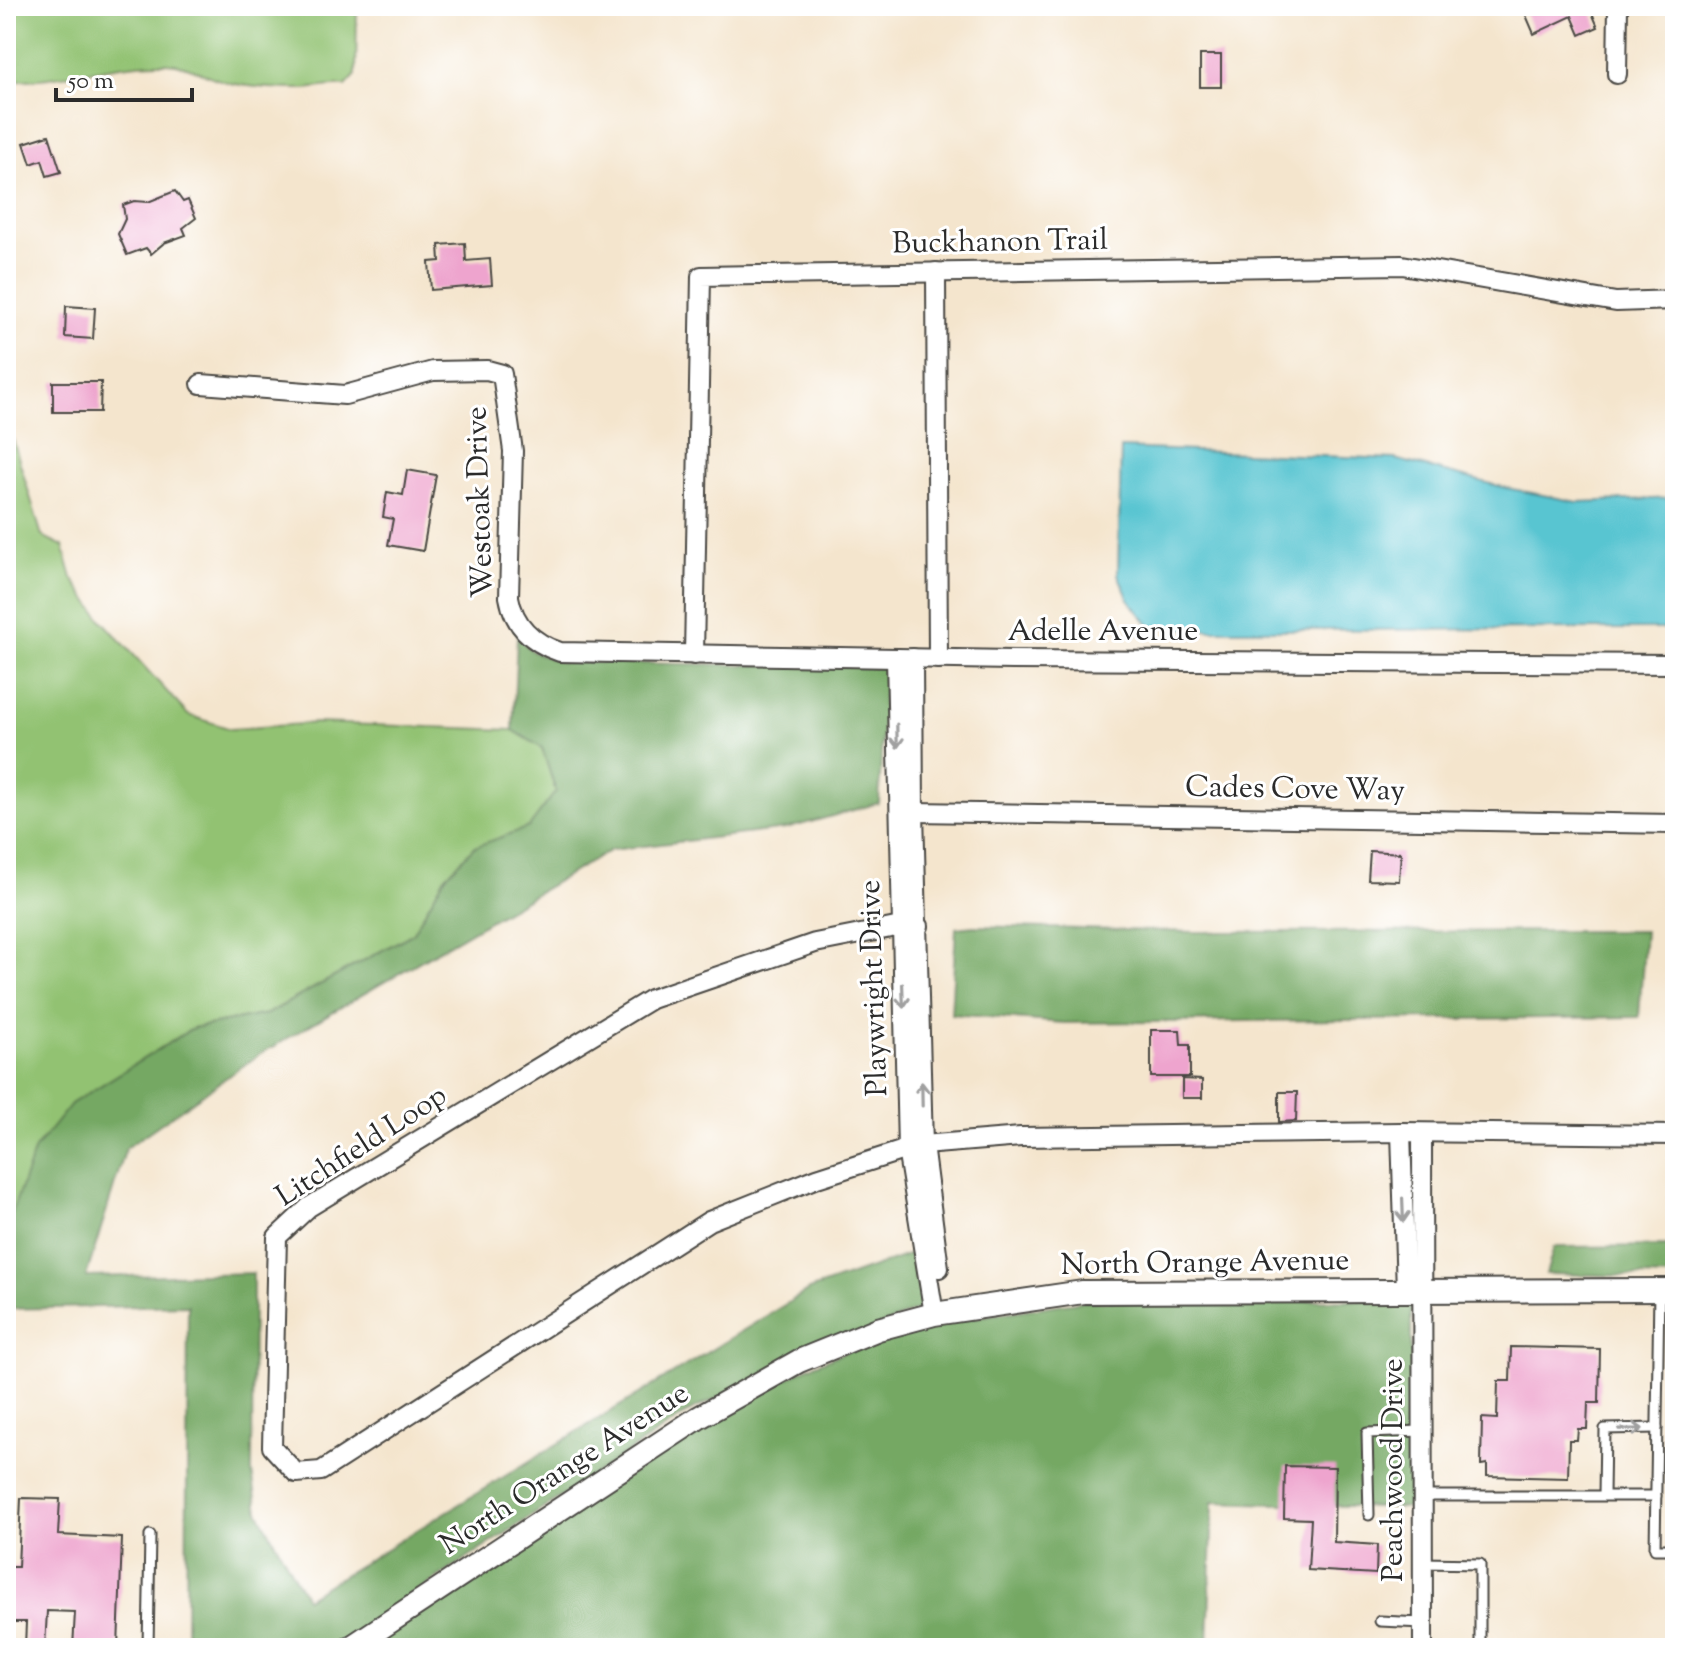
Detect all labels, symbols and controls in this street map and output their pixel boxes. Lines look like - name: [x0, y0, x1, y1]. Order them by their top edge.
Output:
- scale bar: [56, 52, 192, 102]
- text: 50 m: [66, 65, 114, 99]
- street label: Buckhanon Trail: [892, 220, 1108, 266]
- street label: Westoak Drive: [456, 406, 506, 598]
- street label: Adelle Avenue: [1008, 611, 1198, 654]
- one-way arrow: [889, 722, 905, 749]
- street label: Cades Cove Way: [1185, 767, 1405, 813]
- street label: Playwright Drive: [850, 879, 900, 1097]
- one-way arrow: [895, 982, 910, 1009]
- street label: Litchfield Loop: [268, 1075, 456, 1219]
- one-way arrow: [915, 1081, 930, 1108]
- one-way arrow: [1396, 1196, 1411, 1223]
- street label: North Orange Avenue: [1060, 1240, 1350, 1288]
- street label: Peachwood Drive: [1373, 1358, 1416, 1582]
- street label: North Orange Avenue: [432, 1373, 698, 1567]
- one-way arrow: [1617, 1421, 1644, 1437]

